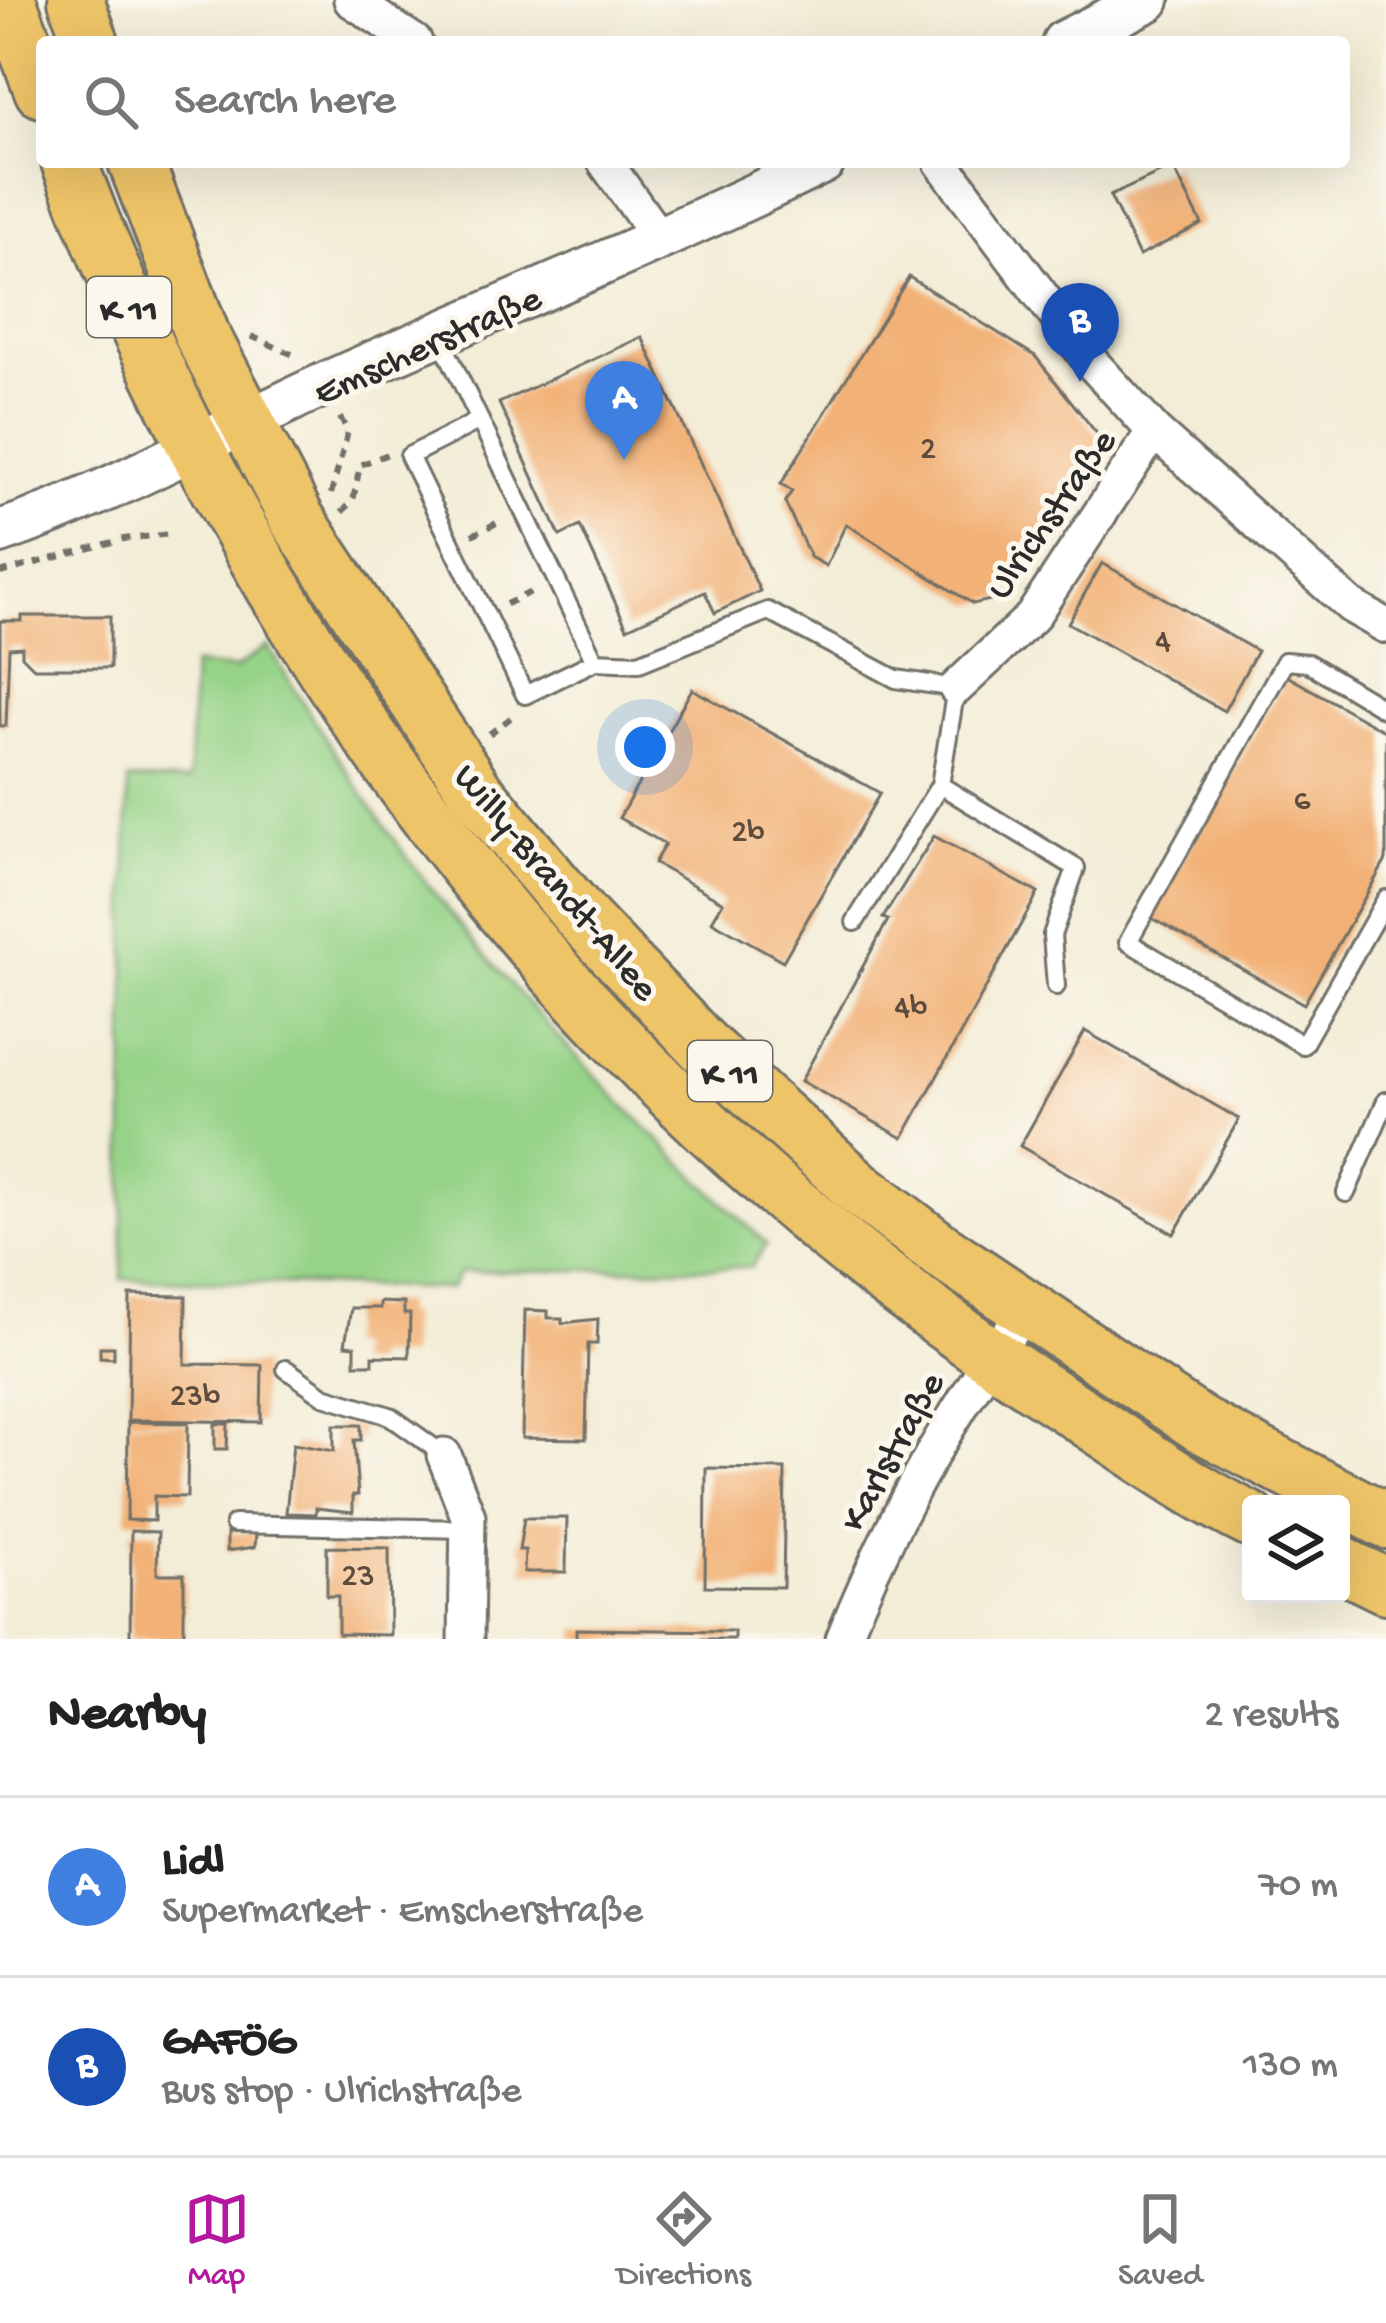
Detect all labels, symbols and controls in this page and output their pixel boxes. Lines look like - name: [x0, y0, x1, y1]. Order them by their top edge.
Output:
- search box: [36, 36, 1350, 168]
- icon: search: [78, 69, 144, 135]
- text: Search here: [174, 76, 396, 129]
- road number: K 11: [87, 277, 171, 337]
- street label: Emscherstraße: [308, 277, 550, 419]
- pin: B: [1041, 283, 1119, 382]
- pin: A: [585, 361, 663, 460]
- street label: Ulrichstraße: [978, 421, 1130, 610]
- house number: 2: [920, 432, 936, 470]
- house number: 4: [1155, 624, 1171, 662]
- your location: [615, 717, 675, 777]
- street label: Willy-Brandt-Allee: [441, 756, 667, 1013]
- house number: 6: [1294, 783, 1311, 821]
- house number: 2b: [731, 815, 765, 853]
- house number: 4b: [894, 990, 928, 1028]
- road number: K 11: [688, 1041, 772, 1101]
- street label: Karlstraße: [833, 1365, 958, 1541]
- house number: 23b: [170, 1379, 220, 1417]
- map controls: [1242, 1495, 1350, 1603]
- button: layers: [1242, 1495, 1350, 1603]
- house number: 23: [341, 1559, 375, 1597]
- text: Nearby: [48, 1687, 206, 1747]
- text: 2 results: [1204, 1694, 1338, 1740]
- text: Lidl: [162, 1837, 225, 1890]
- text: A: [75, 1864, 99, 1910]
- text: 70 m: [1259, 1864, 1338, 1910]
- text: Supermarket · Emscherstraße: [162, 1890, 643, 1936]
- text: GAFÖG: [162, 2017, 295, 2070]
- text: B: [77, 2044, 97, 2090]
- text: 130 m: [1243, 2044, 1338, 2090]
- text: Bus stop · Ulrichstraße: [162, 2070, 521, 2116]
- tab: Map: [184, 2186, 250, 2296]
- tab: Directions: [617, 2186, 751, 2296]
- tab: Saved: [1118, 2186, 1202, 2296]

